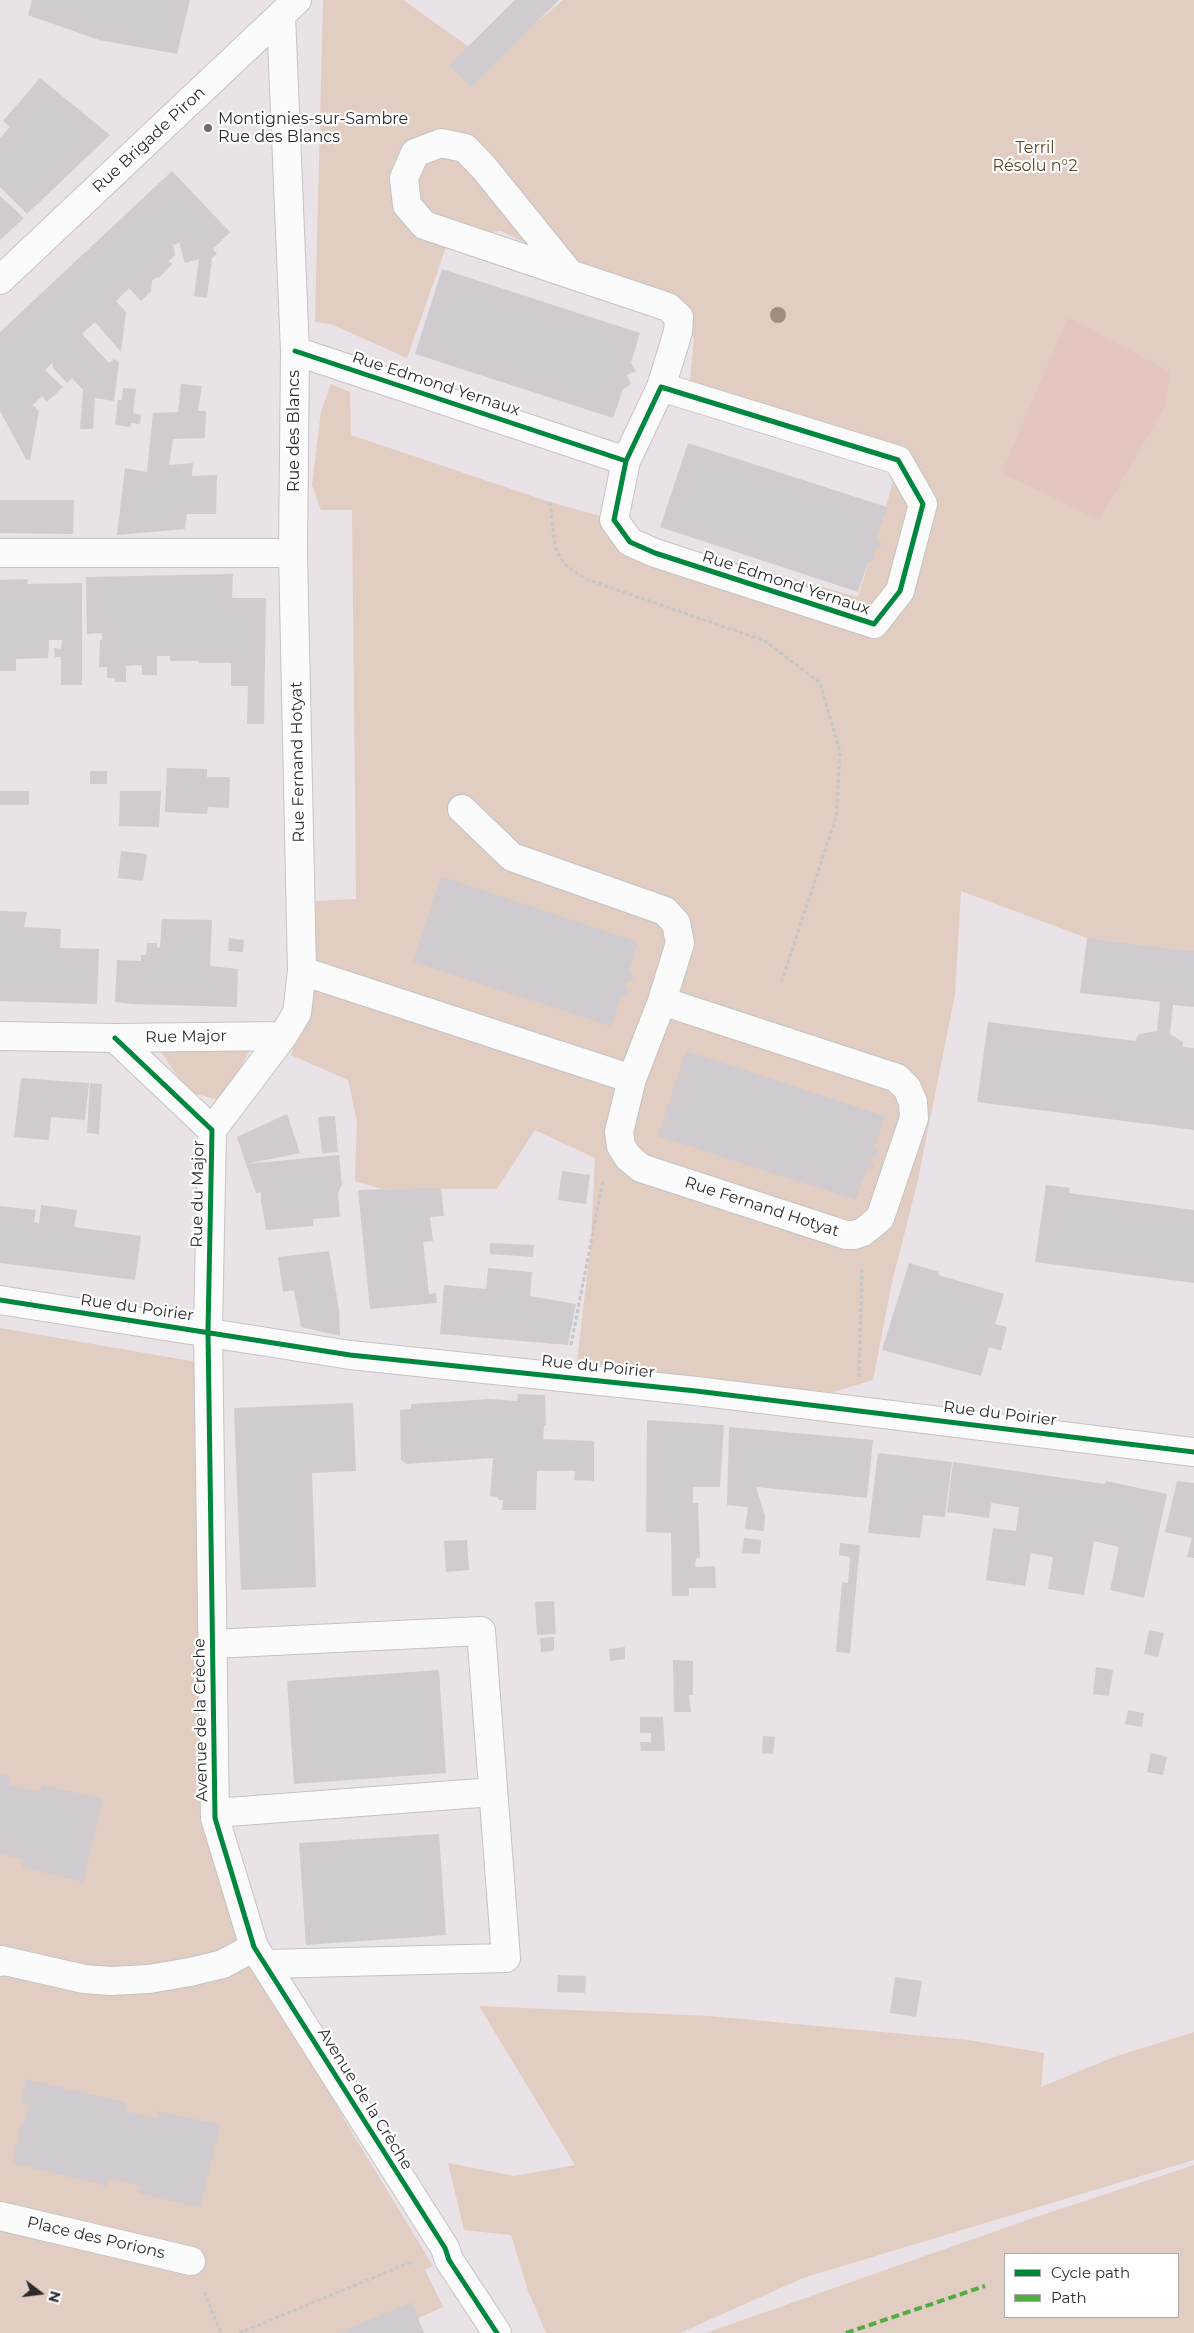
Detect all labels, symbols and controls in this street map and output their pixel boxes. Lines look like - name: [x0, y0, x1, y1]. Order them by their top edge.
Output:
- street label: Rue Brigade Piron: [89, 83, 209, 197]
- place label: Montignies-sur-Sambre Rue des Blancs: [218, 109, 408, 147]
- marker: Montignies-sur-Sambre Rue des Blancs: [202, 122, 214, 134]
- park label: Terril Résolu n°2: [992, 138, 1078, 176]
- street label: Rue Edmond Yernaux: [350, 348, 522, 420]
- street label: Rue des Blancs: [284, 370, 304, 492]
- street label: Rue Edmond Yernaux: [700, 547, 872, 619]
- street label: Rue Fernand Hotyat: [287, 681, 309, 843]
- street label: Rue Major: [145, 1027, 227, 1047]
- street label: Rue du Major: [187, 1140, 209, 1248]
- street label: Rue Fernand Hotyat: [682, 1173, 842, 1241]
- street label: Rue du Poirier: [79, 1291, 195, 1325]
- street label: Rue du Poirier: [540, 1351, 656, 1383]
- street label: Rue du Poirier: [942, 1398, 1058, 1430]
- street label: Avenue de la Crèche: [190, 1638, 212, 1802]
- street label: Avenue de la Crèche: [313, 2024, 417, 2174]
- street label: Place des Porions: [25, 2213, 167, 2263]
- legend: [1004, 2253, 1179, 2318]
- text: Cycle path: [1051, 2263, 1130, 2282]
- north arrow: [15, 2268, 65, 2318]
- text: Path: [1051, 2288, 1087, 2307]
- text: N: [44, 2289, 65, 2305]

